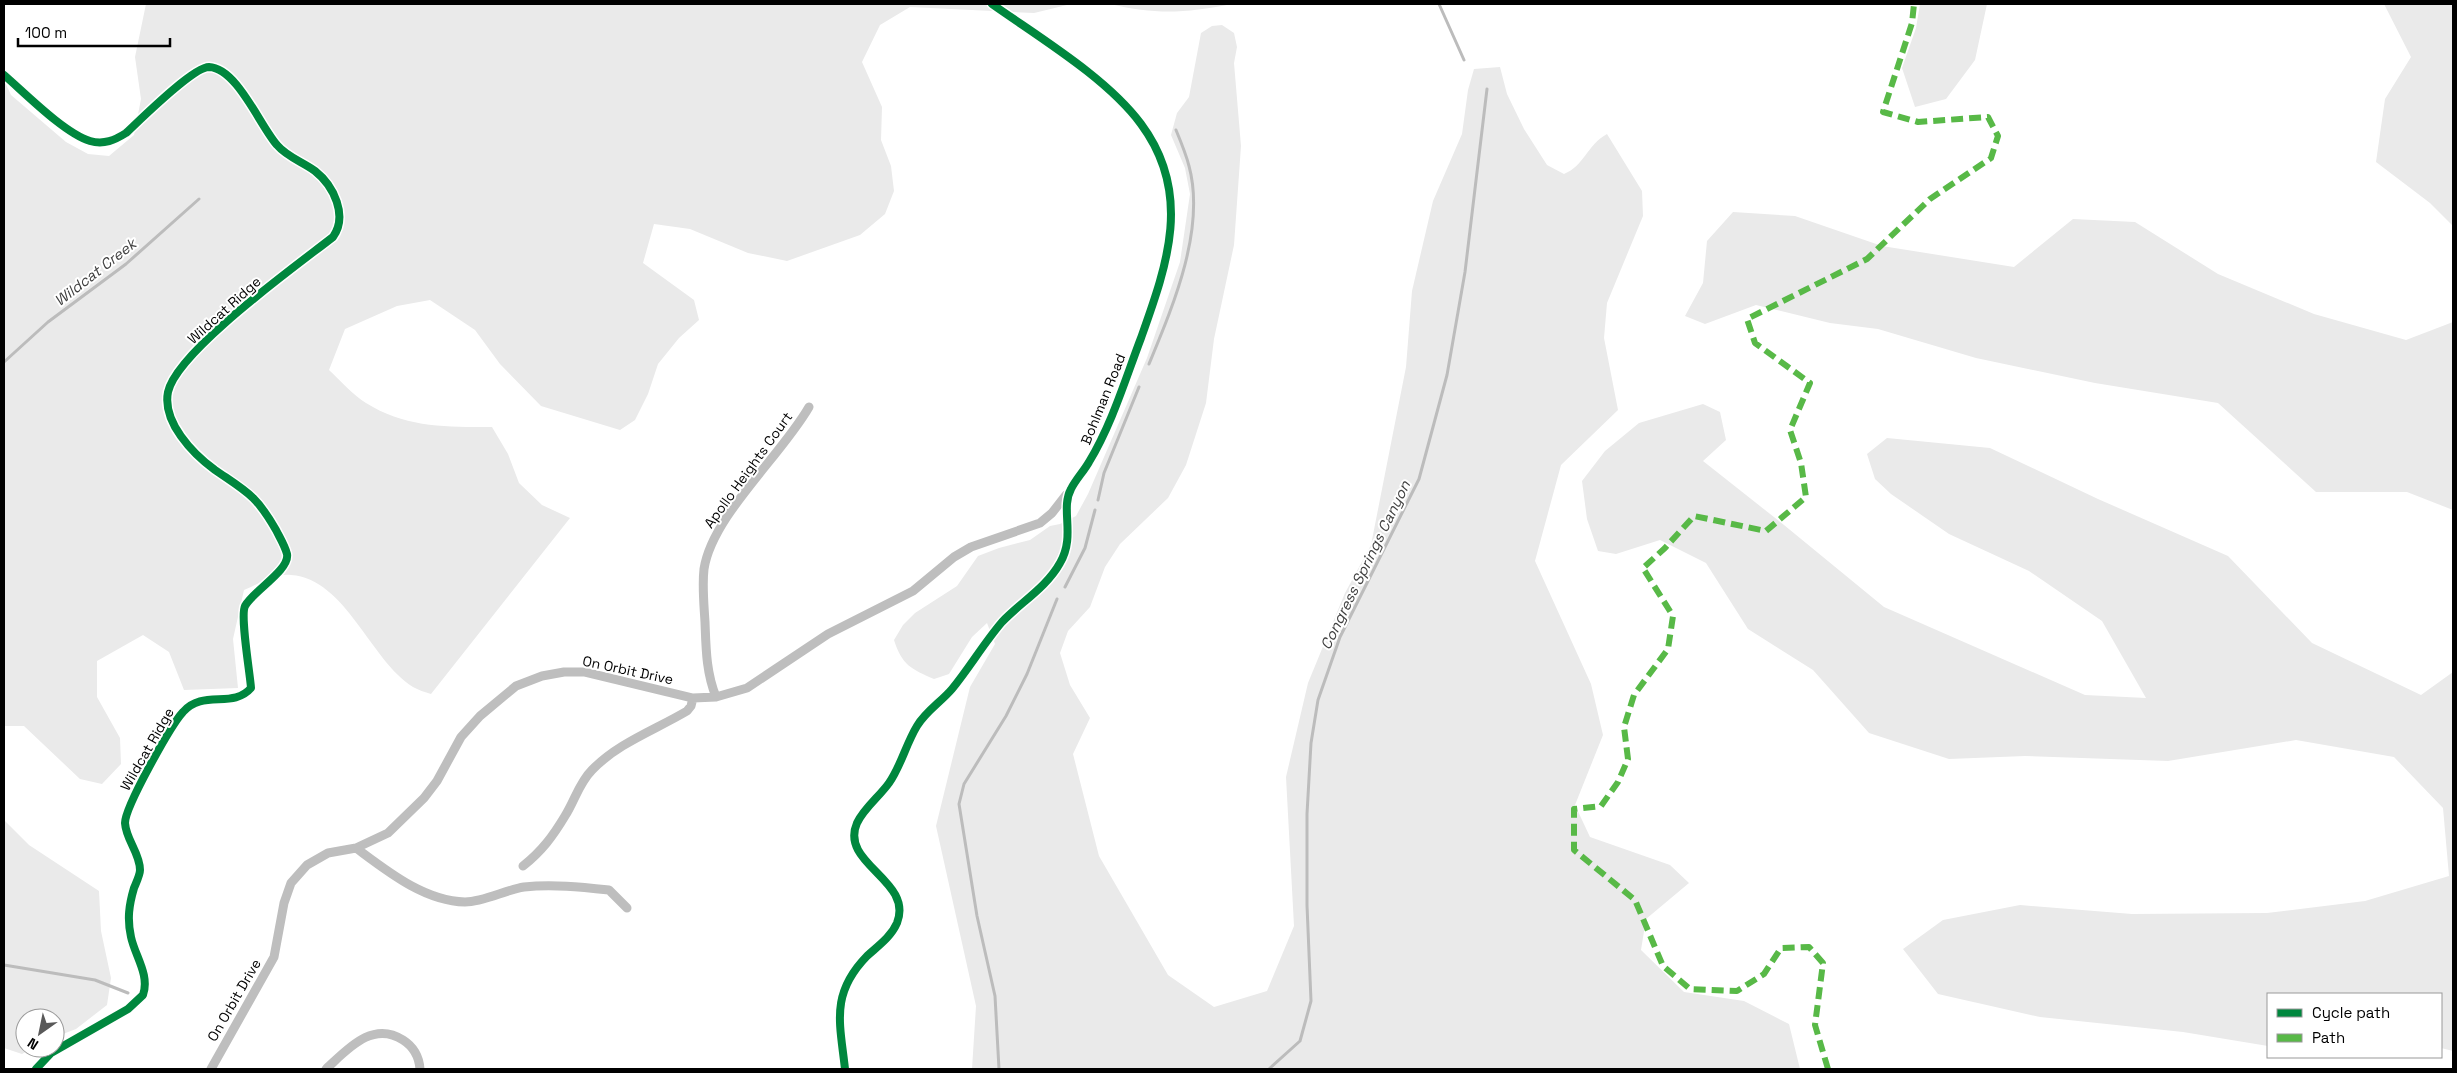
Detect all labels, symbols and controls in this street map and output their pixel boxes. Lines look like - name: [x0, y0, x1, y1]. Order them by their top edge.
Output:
- scale bar: [18, 15, 170, 47]
- text: 100 m: [25, 23, 67, 42]
- water label: Wildcat Creek: [50, 233, 141, 310]
- street label: Wildcat Ridge: [184, 272, 264, 348]
- street label: Bohlman Road: [1077, 351, 1129, 447]
- street label: Apollo Heights Court: [700, 408, 796, 532]
- water label: Congress Springs Canyon: [1316, 477, 1415, 652]
- street label: On Orbit Drive: [581, 652, 675, 688]
- street label: Wildcat Ridge: [116, 704, 178, 794]
- street label: On Orbit Drive: [203, 956, 265, 1044]
- legend: [2267, 993, 2442, 1058]
- text: Cycle path: [2312, 1003, 2390, 1022]
- north arrow: [15, 1008, 65, 1058]
- text: Path: [2312, 1028, 2345, 1047]
- text: N: [24, 1034, 42, 1054]

